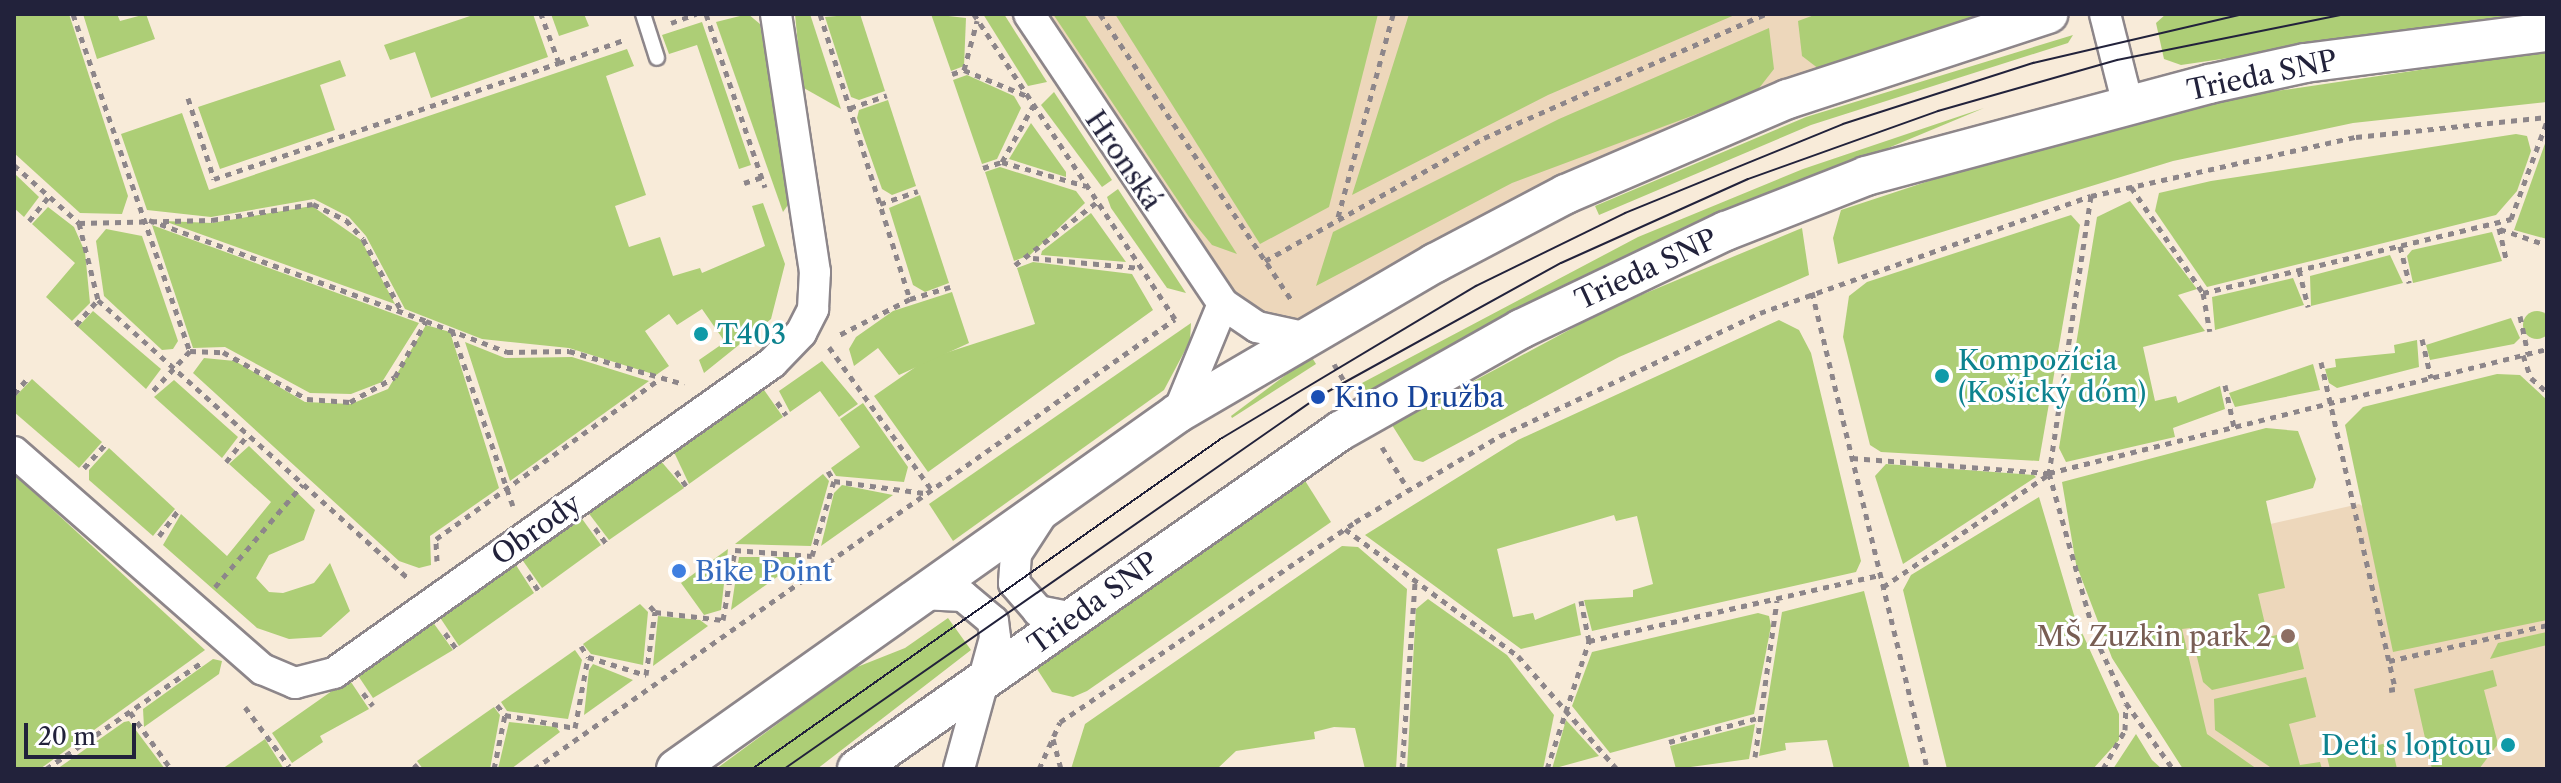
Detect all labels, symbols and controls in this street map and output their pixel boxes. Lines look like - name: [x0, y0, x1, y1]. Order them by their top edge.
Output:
- street label: Trieda SNP: [2184, 43, 2340, 107]
- street label: Hronská: [1079, 104, 1169, 216]
- street label: Trieda SNP: [1570, 221, 1722, 317]
- place label: T403: [717, 317, 786, 351]
- marker: T403: [692, 325, 710, 343]
- place label: Kompozícia (Košický dóm): [1958, 343, 2147, 409]
- marker: Kompozícia (Košický dóm): [1933, 367, 1951, 385]
- place label: Kino Družba: [1334, 380, 1504, 414]
- marker: Kino Družba: [1309, 388, 1327, 406]
- street label: Obrody: [485, 486, 587, 572]
- street label: Trieda SNP: [1021, 544, 1165, 662]
- place label: Bike Point: [695, 554, 832, 588]
- marker: Bike Point: [670, 562, 688, 580]
- place label: MŠ Zuzkin park 2: [2036, 619, 2272, 653]
- marker: MŠ Zuzkin park 2: [2279, 627, 2297, 645]
- scale bar: [28, 707, 140, 757]
- text: 20 m: [38, 722, 96, 751]
- place label: Deti s loptou: [2321, 728, 2492, 762]
- marker: Deti s loptou: [2499, 736, 2517, 754]

